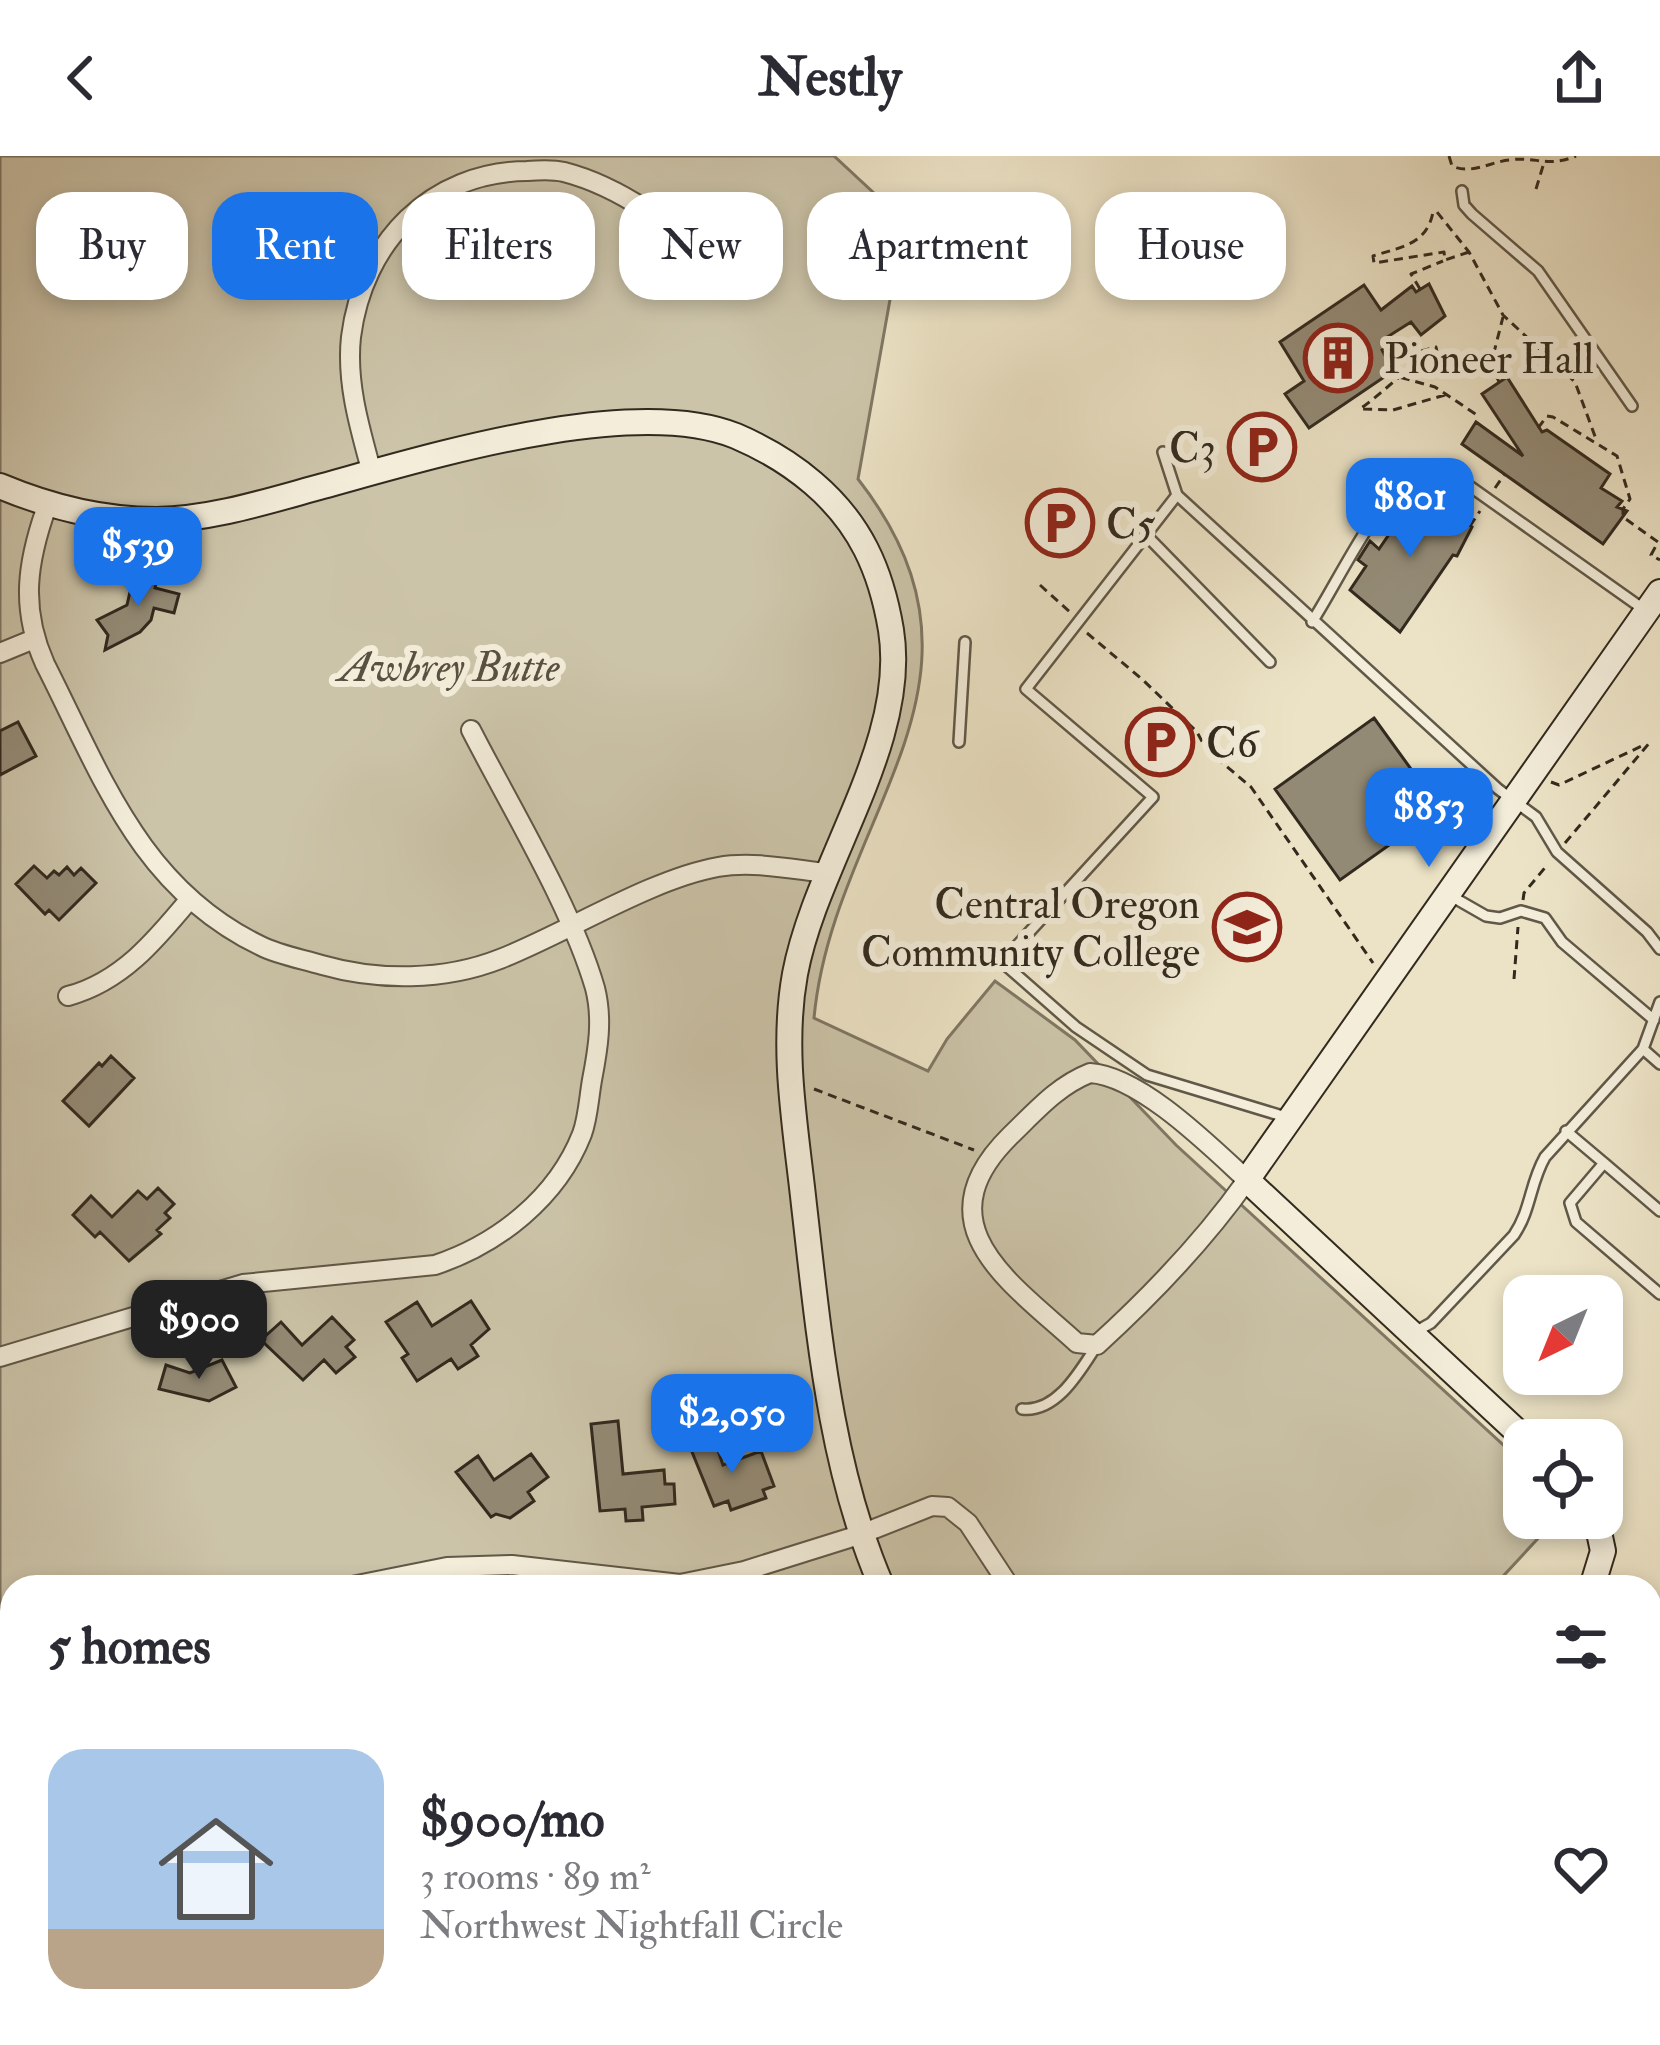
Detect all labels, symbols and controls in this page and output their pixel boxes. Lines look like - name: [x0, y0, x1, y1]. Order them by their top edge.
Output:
- text: Nestly: [758, 44, 902, 112]
- icon: back: [48, 45, 114, 111]
- icon: share: [1546, 45, 1612, 111]
- chip: Buy: [36, 192, 188, 300]
- chip: Rent: [212, 192, 378, 300]
- chip: Filters: [402, 192, 595, 300]
- chip: New: [619, 192, 783, 300]
- chip: Apartment: [807, 192, 1071, 300]
- chip: House: [1095, 192, 1286, 300]
- building icon: Pioneer Hall: [1303, 323, 1373, 393]
- place label: Pioneer Hall: [1384, 334, 1594, 386]
- parking icon: C3: [1227, 412, 1297, 482]
- place label: C3: [1169, 423, 1216, 475]
- pin: $801: [1339, 458, 1481, 560]
- text: $801: [1373, 472, 1447, 521]
- parking icon: C5: [1025, 488, 1095, 558]
- place label: C5: [1106, 499, 1156, 551]
- pin: $539: [67, 507, 209, 609]
- text: $539: [101, 521, 175, 570]
- park label: Awbrey Butte: [335, 642, 560, 694]
- parking icon: C6: [1125, 707, 1195, 777]
- place label: C6: [1206, 718, 1260, 770]
- pin: $853: [1358, 768, 1500, 870]
- text: $853: [1393, 782, 1465, 831]
- place label: Central Oregon Community College: [861, 879, 1200, 979]
- school or university icon: Central Oregon Community College: [1212, 892, 1282, 962]
- north arrow: [1503, 1275, 1623, 1395]
- map controls: [1503, 1275, 1623, 1539]
- pin: $900: [128, 1280, 270, 1382]
- text: $900: [158, 1294, 240, 1343]
- pin: $2,050: [634, 1374, 830, 1476]
- text: $2,050: [678, 1388, 786, 1437]
- button: locate: [1503, 1419, 1623, 1539]
- icon: filters: [1548, 1614, 1614, 1680]
- text: 5 homes: [48, 1615, 211, 1679]
- text: $900/mo: [420, 1788, 604, 1852]
- icon: home: [144, 1797, 288, 1941]
- icon: heart: [1548, 1836, 1614, 1902]
- text: 3 rooms · 89 m²: [420, 1852, 651, 1901]
- text: Northwest Nightfall Circle: [420, 1901, 843, 1950]

